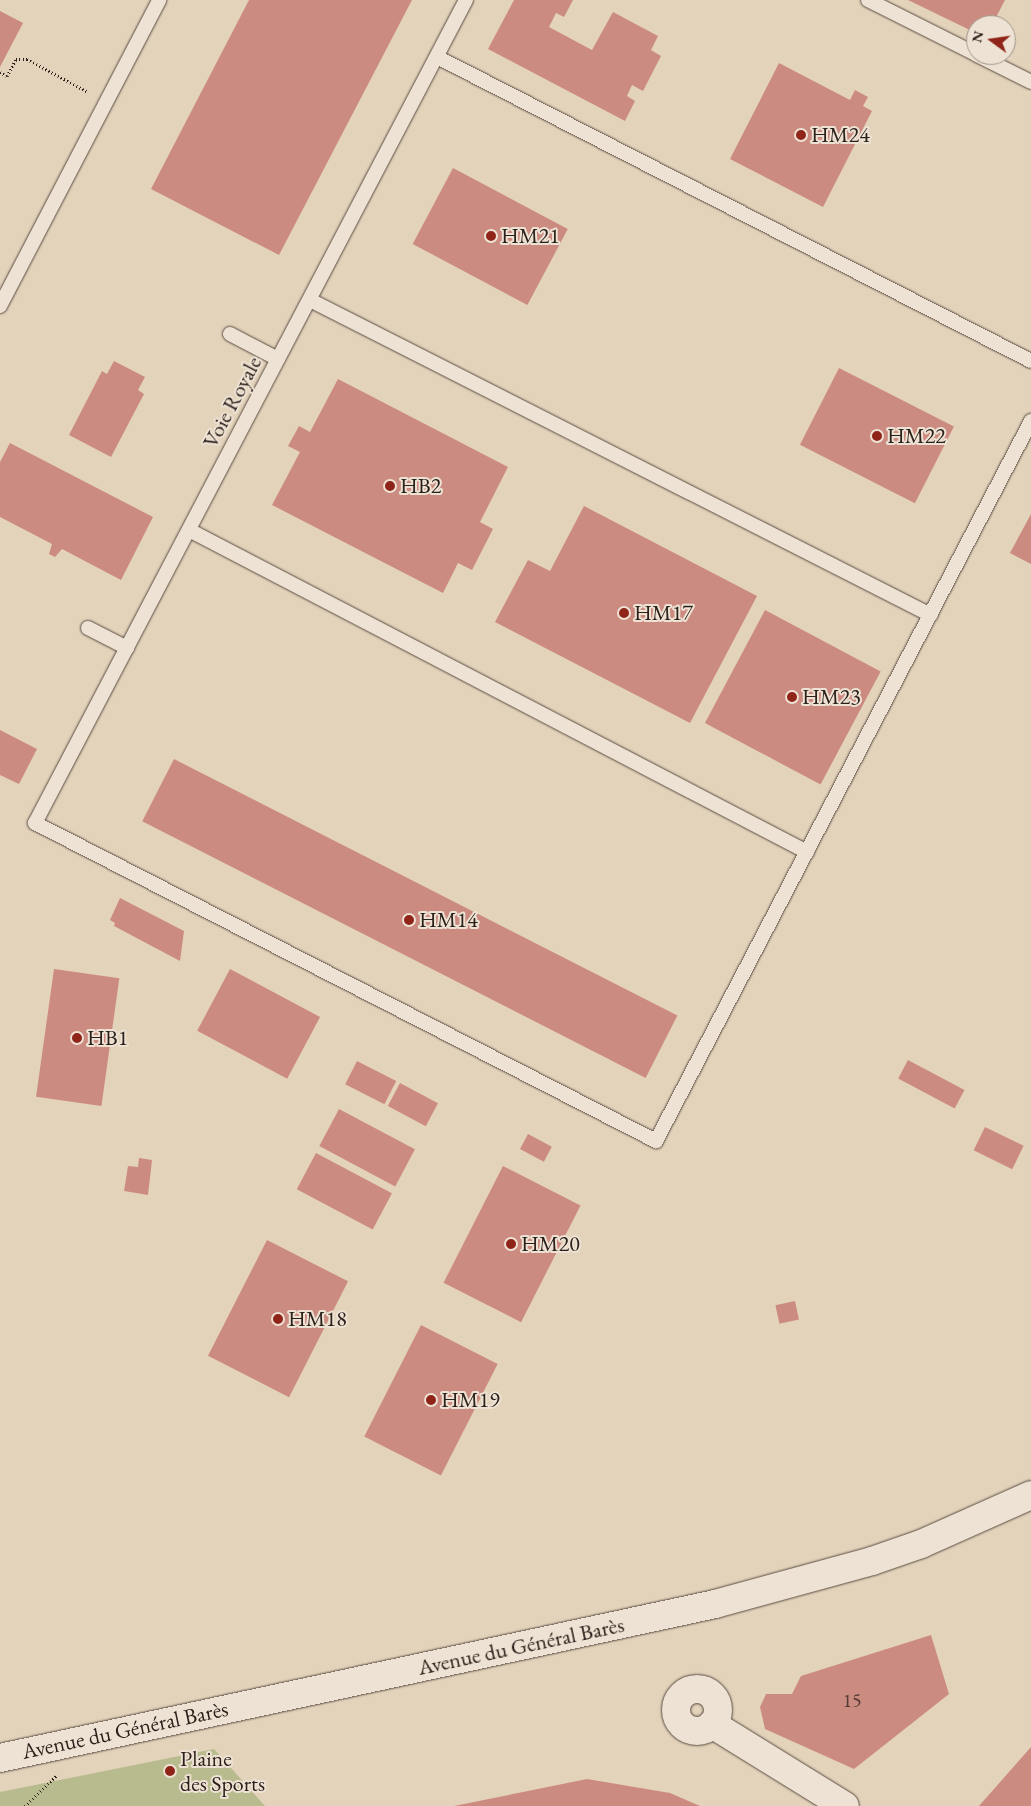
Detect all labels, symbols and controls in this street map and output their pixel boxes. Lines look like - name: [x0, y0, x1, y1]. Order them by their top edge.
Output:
- north arrow: [966, 15, 1016, 65]
- text: N: [967, 29, 988, 44]
- place label: HM24: [811, 122, 870, 148]
- marker: HM24: [795, 129, 807, 141]
- place label: HM21: [501, 223, 560, 249]
- marker: HM21: [485, 230, 497, 242]
- street label: Voie Royale: [197, 352, 267, 452]
- place label: HM22: [887, 423, 946, 449]
- marker: HM22: [871, 430, 883, 442]
- place label: HB2: [400, 473, 441, 499]
- marker: HB2: [384, 480, 396, 492]
- place label: HM17: [634, 600, 693, 626]
- marker: HM17: [618, 607, 630, 619]
- place label: HM23: [802, 684, 861, 710]
- marker: HM23: [786, 691, 798, 703]
- place label: HM14: [419, 907, 478, 933]
- marker: HM14: [403, 914, 415, 926]
- place label: HB1: [87, 1025, 128, 1051]
- marker: HB1: [71, 1032, 83, 1044]
- place label: HM20: [521, 1231, 580, 1257]
- marker: HM20: [505, 1238, 517, 1250]
- place label: HM18: [288, 1306, 347, 1332]
- marker: HM18: [272, 1313, 284, 1325]
- place label: HM19: [441, 1387, 500, 1413]
- marker: HM19: [425, 1394, 437, 1406]
- street label: Avenue du Général Barès: [416, 1611, 626, 1681]
- house number: 15: [842, 1688, 862, 1712]
- street label: Avenue du Général Barès: [20, 1695, 230, 1765]
- place label: Plaine des Sports: [180, 1745, 265, 1796]
- marker: Plaine des Sports: [164, 1765, 176, 1777]

